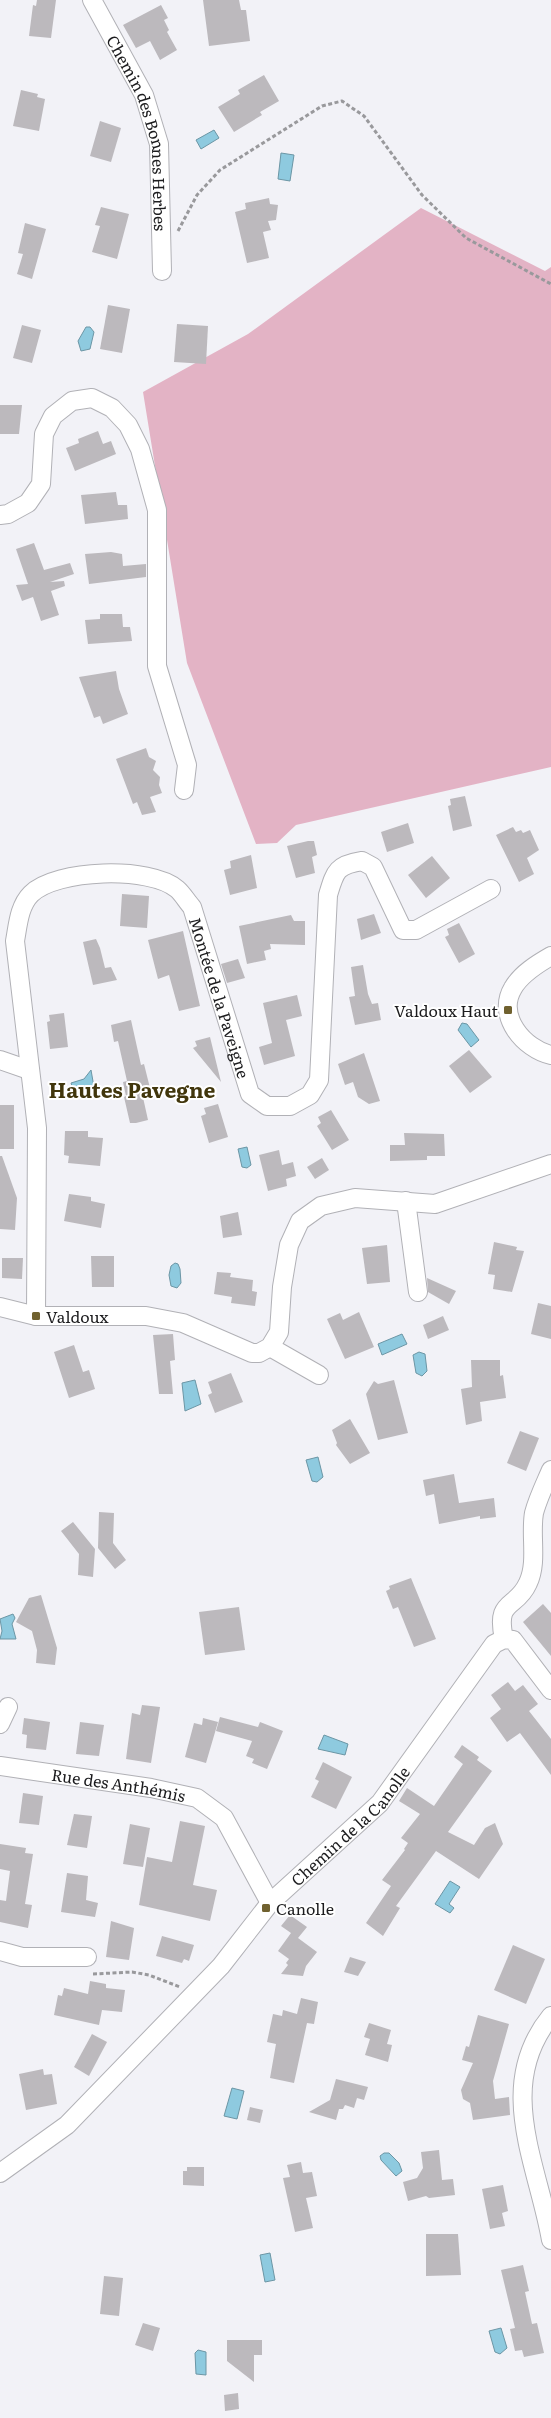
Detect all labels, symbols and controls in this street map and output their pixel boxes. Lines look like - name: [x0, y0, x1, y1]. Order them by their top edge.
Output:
- street label: Chemin des Bonnes Herbes: [101, 30, 173, 231]
- street label: Montée de la Paveigne: [184, 914, 256, 1081]
- place label: Valdoux Haut: [394, 998, 499, 1022]
- marker: Valdoux Haut: [502, 1004, 514, 1016]
- district label: Hautes Pavegne: [49, 1073, 215, 1104]
- place label: Valdoux: [46, 1304, 110, 1328]
- marker: Valdoux: [30, 1310, 42, 1322]
- street label: Chemin de la Canolle: [285, 1761, 415, 1891]
- street label: Rue des Anthémis: [50, 1762, 188, 1807]
- place label: Canolle: [276, 1896, 334, 1920]
- marker: Canolle: [260, 1902, 272, 1914]

